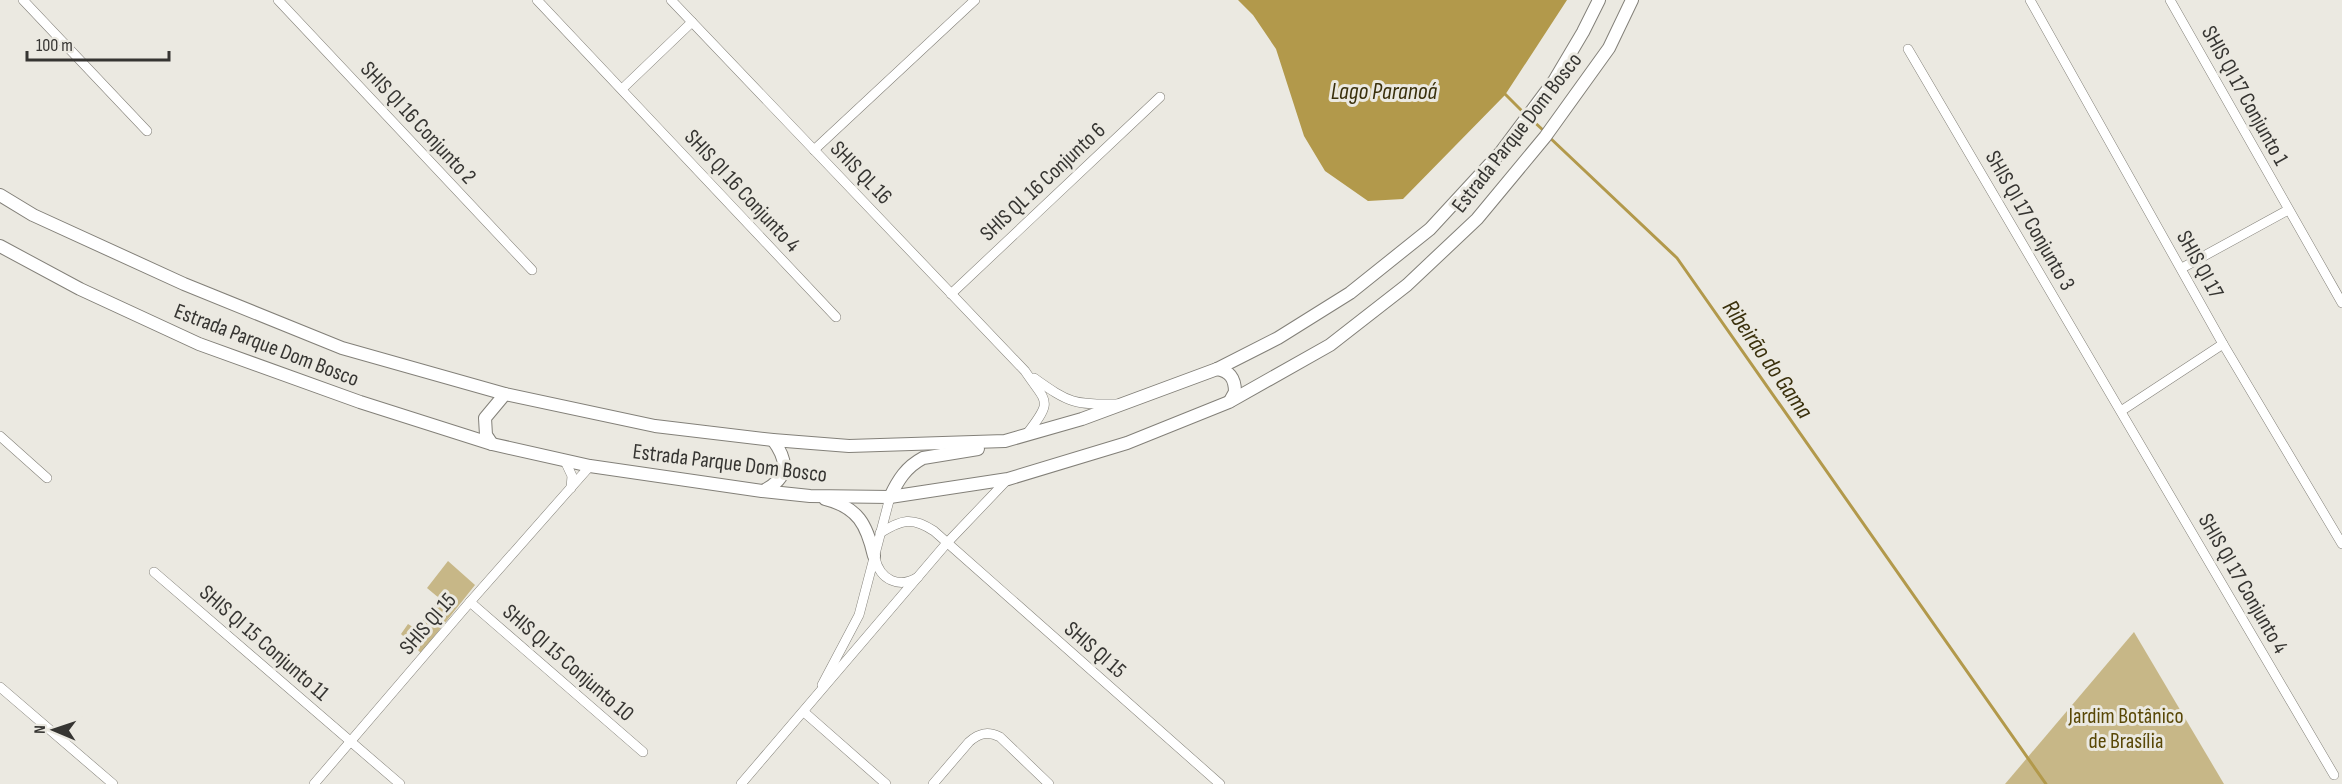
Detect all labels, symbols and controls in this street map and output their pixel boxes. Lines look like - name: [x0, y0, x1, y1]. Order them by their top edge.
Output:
- street label: SHIS QI 17 Conjunto 1: [2195, 21, 2294, 170]
- scale bar: [27, 24, 170, 62]
- text: 100 m: [36, 35, 73, 56]
- street label: Estrada Parque Dom Bosco: [1446, 48, 1588, 218]
- street label: SHIS QI 16 Conjunto 2: [354, 56, 481, 190]
- water label: Lago Paranoá: [1331, 77, 1438, 106]
- street label: SHIS QL 16 Conjunto 6: [975, 117, 1111, 247]
- street label: SHIS QI 16 Conjunto 4: [678, 124, 806, 258]
- street label: SHIS QL 16: [824, 136, 898, 210]
- street label: SHIS QI 17 Conjunto 3: [1979, 146, 2081, 295]
- street label: SHIS QI 17: [2170, 226, 2229, 303]
- water label: Ribeirão do Gama: [1716, 294, 1819, 424]
- street label: Estrada Parque Dom Bosco: [170, 298, 363, 393]
- street label: Estrada Parque Dom Bosco: [631, 438, 829, 489]
- street label: SHIS QI 17 Conjunto 4: [2192, 509, 2294, 658]
- street label: SHIS QI 15 Conjunto 11: [194, 579, 335, 707]
- street label: SHIS QI 15: [394, 587, 462, 660]
- street label: SHIS QI 15 Conjunto 10: [497, 599, 639, 727]
- street label: SHIS QI 15: [1059, 616, 1132, 684]
- north arrow: [24, 700, 84, 760]
- park label: Jardim Botânico de Brasília: [2067, 703, 2184, 755]
- text: N: [31, 725, 50, 734]

